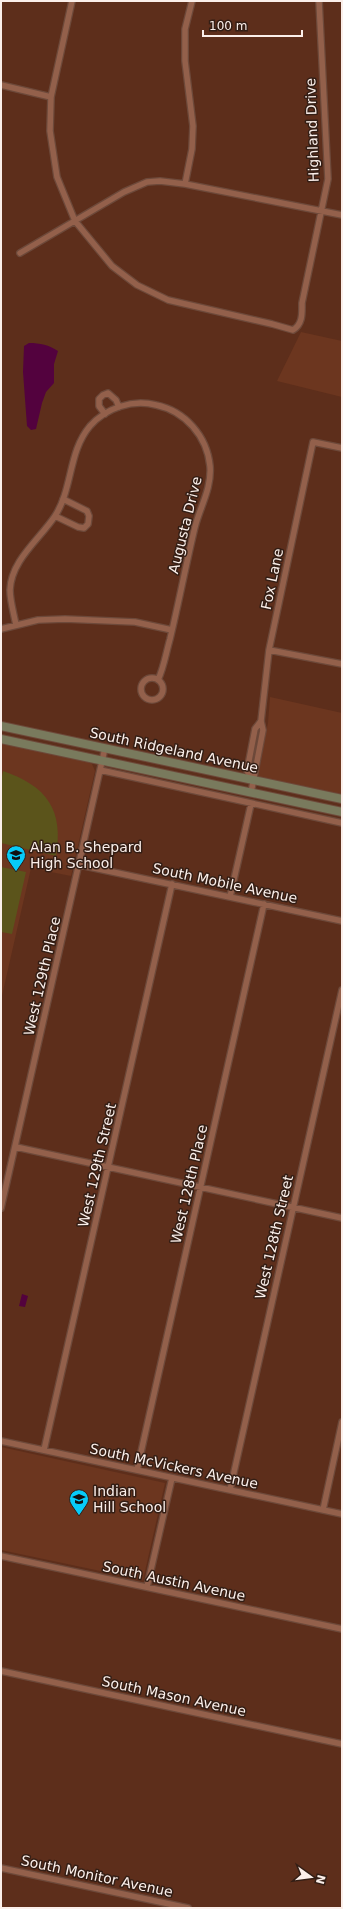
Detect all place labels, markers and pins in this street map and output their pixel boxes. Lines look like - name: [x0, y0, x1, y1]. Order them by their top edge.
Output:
- place label: Alan B. Shepard High School: [30, 839, 142, 871]
- school or university icon: Alan B. Shepard High School: [5, 844, 27, 872]
- place label: Indian Hill School: [93, 1483, 166, 1515]
- school or university icon: Indian Hill School: [68, 1488, 90, 1516]

